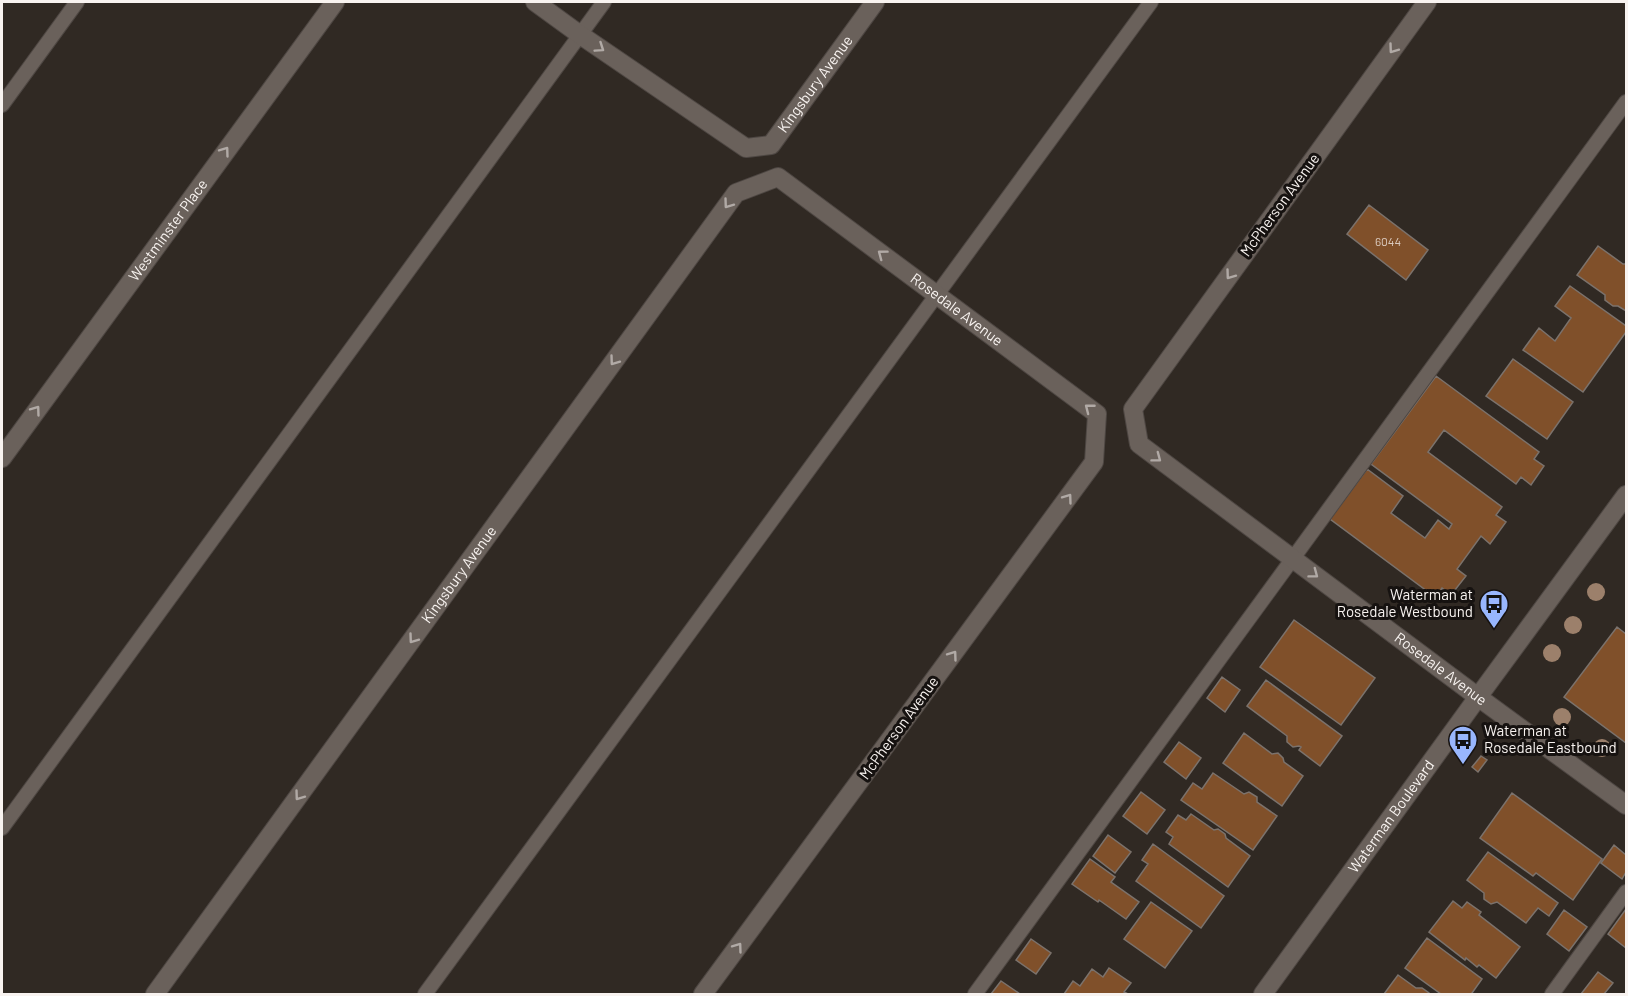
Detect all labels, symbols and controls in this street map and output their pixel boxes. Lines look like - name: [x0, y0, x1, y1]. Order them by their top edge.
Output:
- street label: Kingsbury Avenue: [773, 31, 856, 136]
- one-way arrow: [593, 41, 604, 52]
- one-way arrow: [1389, 42, 1400, 53]
- one-way arrow: [218, 147, 229, 158]
- street label: McPherson Avenue: [1236, 149, 1323, 259]
- street label: Westminster Place: [124, 175, 211, 284]
- one-way arrow: [724, 197, 735, 208]
- house number: 6044: [1375, 234, 1401, 248]
- one-way arrow: [877, 251, 888, 262]
- street label: Rosedale Avenue: [907, 269, 1007, 349]
- one-way arrow: [1226, 269, 1237, 280]
- one-way arrow: [610, 355, 621, 366]
- one-way arrow: [1085, 404, 1096, 415]
- one-way arrow: [29, 406, 40, 417]
- one-way arrow: [1151, 451, 1162, 462]
- one-way arrow: [1061, 493, 1072, 504]
- street label: Kingsbury Avenue: [417, 522, 500, 626]
- one-way arrow: [1307, 567, 1318, 578]
- place label: Waterman at Rosedale Westbound: [1337, 585, 1473, 620]
- bus stop icon: Waterman at Rosedale Westbound: [1478, 588, 1510, 630]
- street label: Rosedale Avenue: [1392, 628, 1491, 709]
- one-way arrow: [409, 632, 420, 643]
- one-way arrow: [945, 650, 956, 661]
- street label: McPherson Avenue: [855, 672, 942, 782]
- place label: Waterman at Rosedale Eastbound: [1484, 721, 1617, 756]
- bus stop icon: Waterman at Rosedale Eastbound: [1447, 724, 1479, 766]
- street label: Waterman Boulevard: [1344, 756, 1438, 876]
- one-way arrow: [295, 790, 306, 801]
- one-way arrow: [731, 943, 742, 954]

